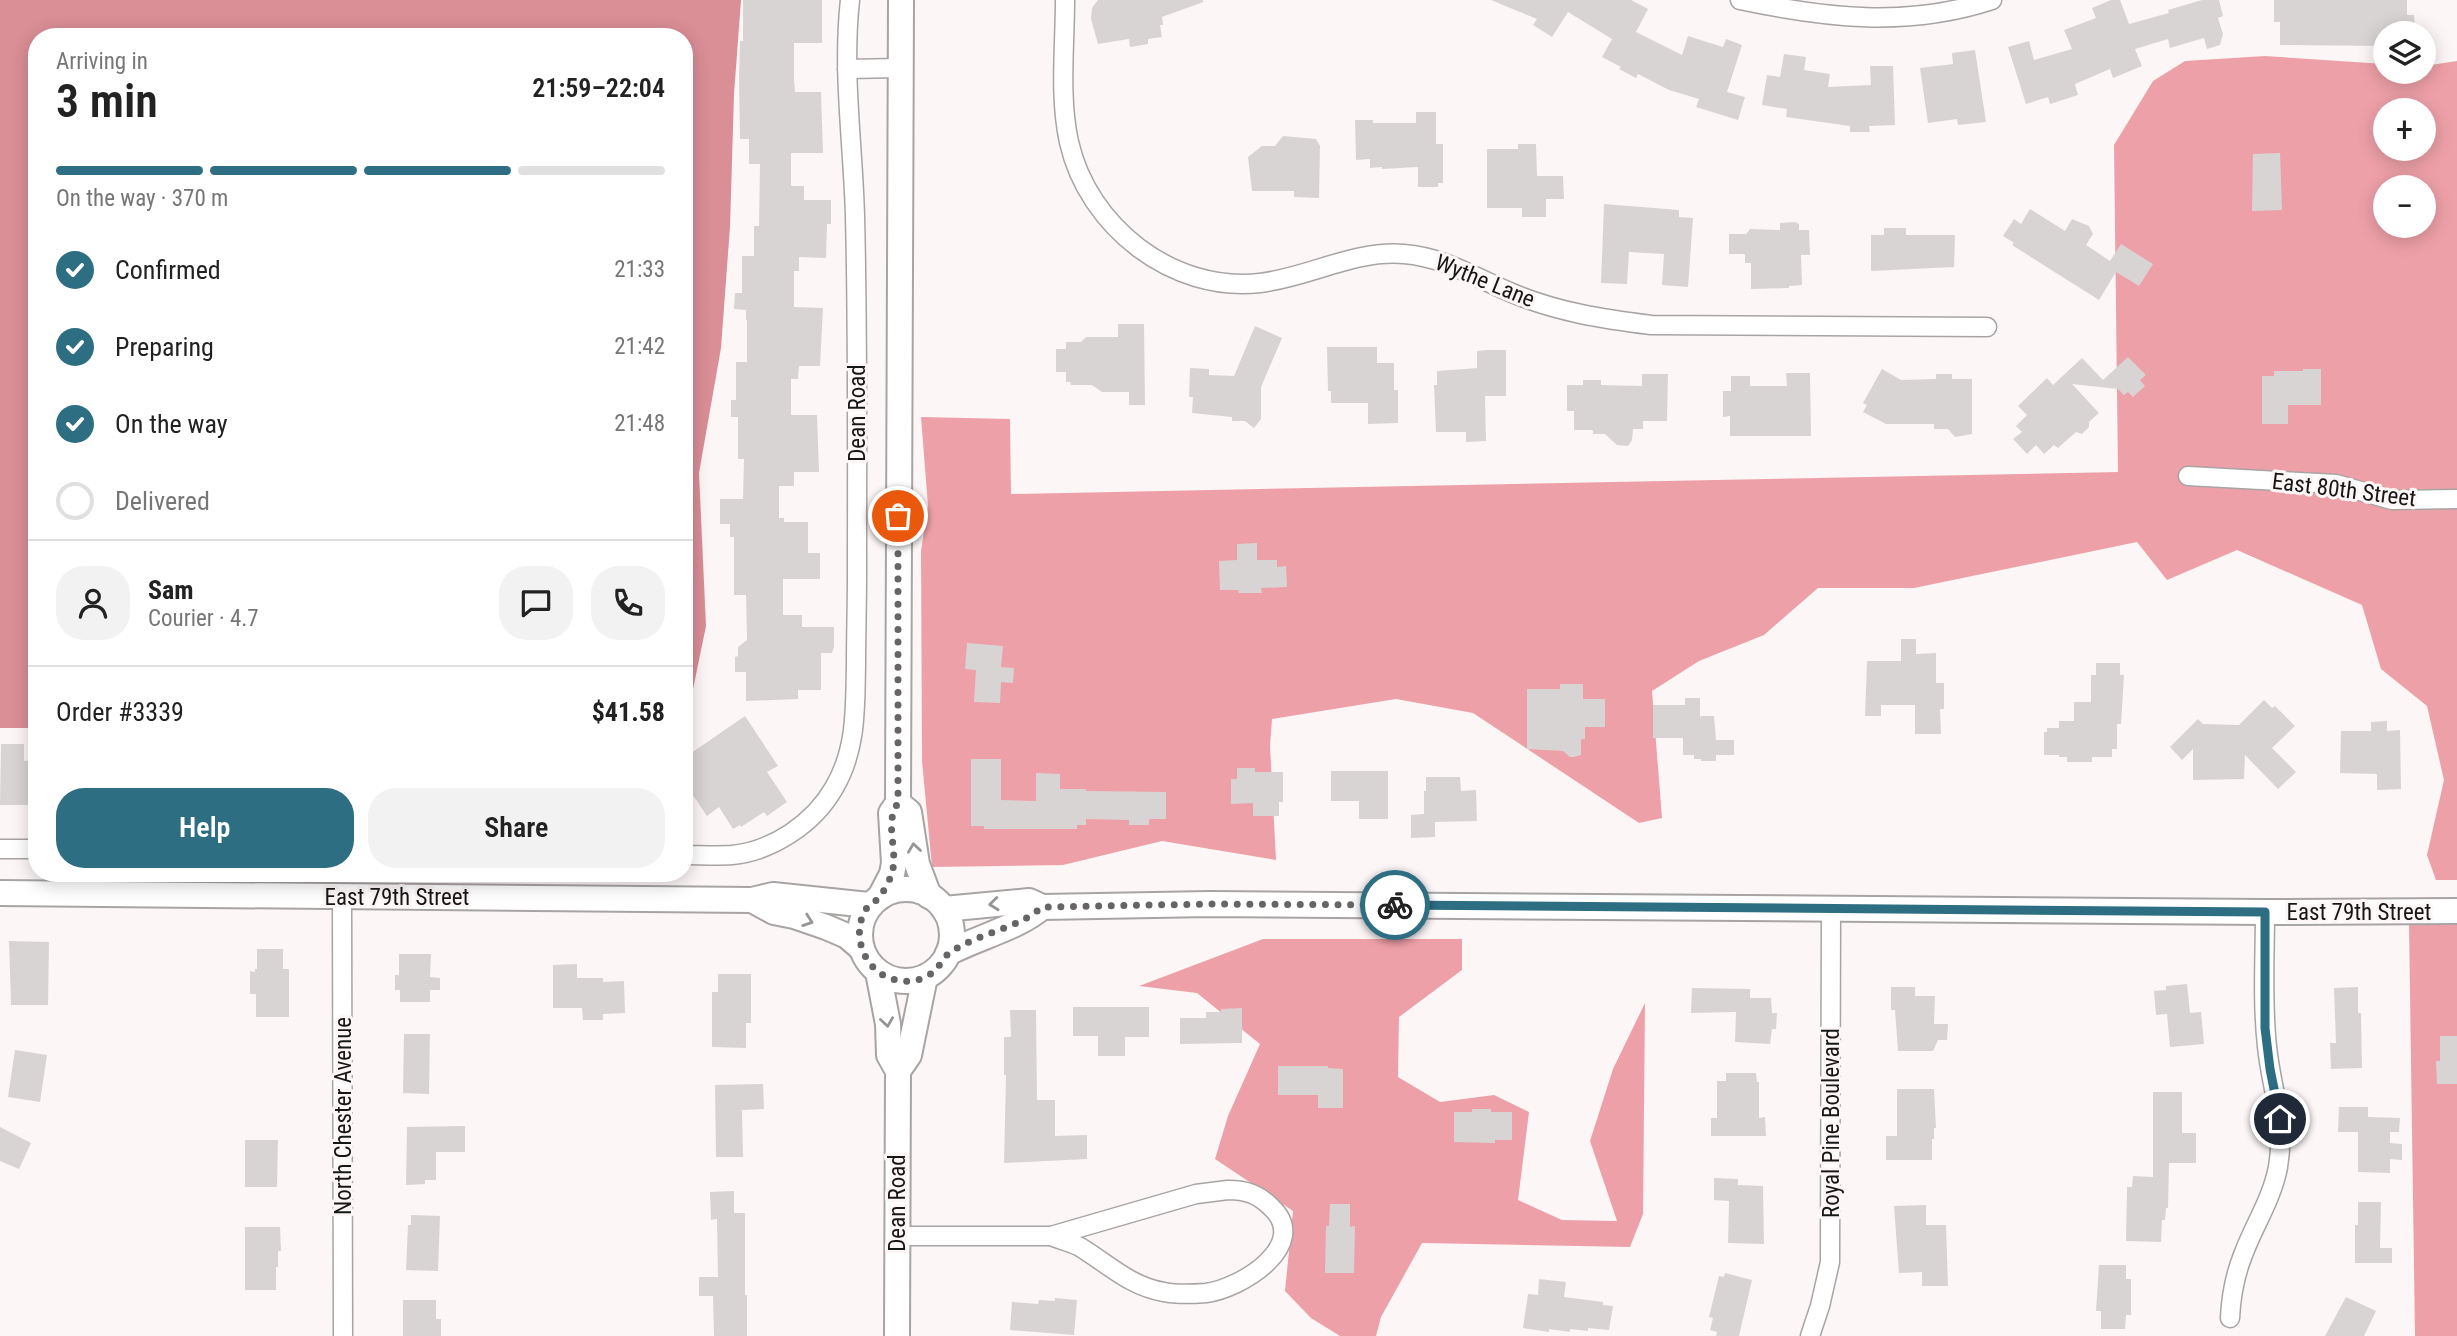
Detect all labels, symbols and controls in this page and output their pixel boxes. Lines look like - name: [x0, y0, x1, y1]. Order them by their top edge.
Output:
- map controls: [2373, 21, 2436, 238]
- button: layers: [2373, 21, 2436, 84]
- text: Arriving in: [56, 48, 148, 75]
- text: 21:59–22:04: [532, 73, 665, 103]
- text: 3 min: [56, 74, 158, 128]
- button: +: [2373, 98, 2436, 161]
- button: −: [2373, 175, 2436, 238]
- text: On the way · 370 m: [56, 185, 228, 212]
- street label: Wythe Lane: [1431, 249, 1539, 313]
- icon: check: [56, 251, 94, 289]
- text: Confirmed: [115, 255, 221, 285]
- text: 21:33: [614, 256, 665, 283]
- icon: check: [56, 328, 94, 366]
- text: Preparing: [115, 332, 214, 362]
- text: 21:42: [614, 333, 665, 360]
- street label: Dean Road: [844, 364, 871, 462]
- icon: check: [56, 405, 94, 443]
- text: On the way: [115, 409, 228, 439]
- text: 21:48: [614, 410, 665, 437]
- street label: East 80th Street: [2270, 468, 2418, 512]
- text: Delivered: [115, 486, 210, 516]
- pin: [868, 486, 928, 546]
- icon: bag: [879, 497, 917, 535]
- button: person: [56, 566, 130, 640]
- button: chat: [499, 566, 573, 640]
- button: phone: [591, 566, 665, 640]
- text: Sam: [148, 575, 194, 605]
- text: Courier · 4.7: [148, 605, 259, 632]
- text: Order #3339: [56, 697, 184, 727]
- text: $41.58: [592, 697, 665, 727]
- button: Help: [56, 788, 354, 868]
- button: Share: [368, 788, 665, 868]
- one-way arrow: [907, 842, 922, 854]
- courier: [1360, 870, 1430, 940]
- street label: East 79th Street: [325, 884, 469, 911]
- icon: bike: [1376, 886, 1414, 924]
- one-way arrow: [988, 897, 999, 912]
- street label: East 79th Street: [2287, 899, 2431, 926]
- one-way arrow: [801, 913, 813, 927]
- one-way arrow: [879, 1016, 894, 1028]
- street label: North Chester Avenue: [330, 1017, 357, 1215]
- street label: Royal Pine Boulevard: [1818, 1028, 1845, 1218]
- pin: [2250, 1089, 2310, 1149]
- icon: home: [2261, 1100, 2299, 1138]
- street label: Dean Road: [884, 1154, 911, 1252]

